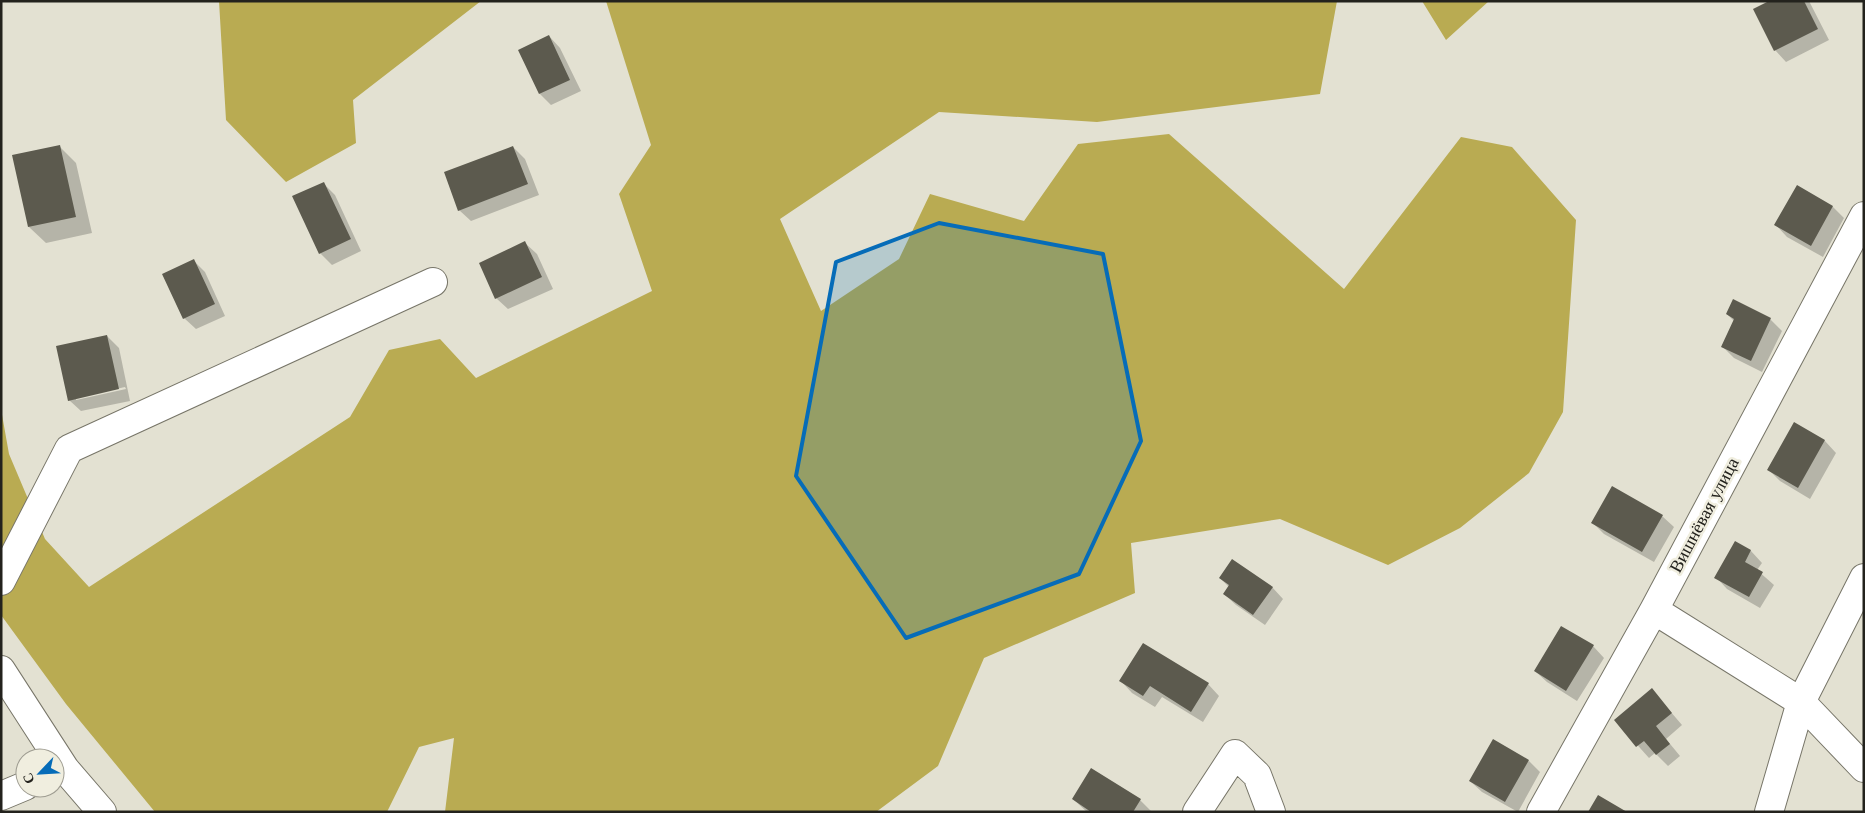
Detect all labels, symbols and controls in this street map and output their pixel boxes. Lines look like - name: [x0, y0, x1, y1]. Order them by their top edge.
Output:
- street label: Вишнёвая улица: [1664, 454, 1744, 576]
- north arrow: [15, 748, 65, 798]
- text: С: [18, 770, 39, 787]

